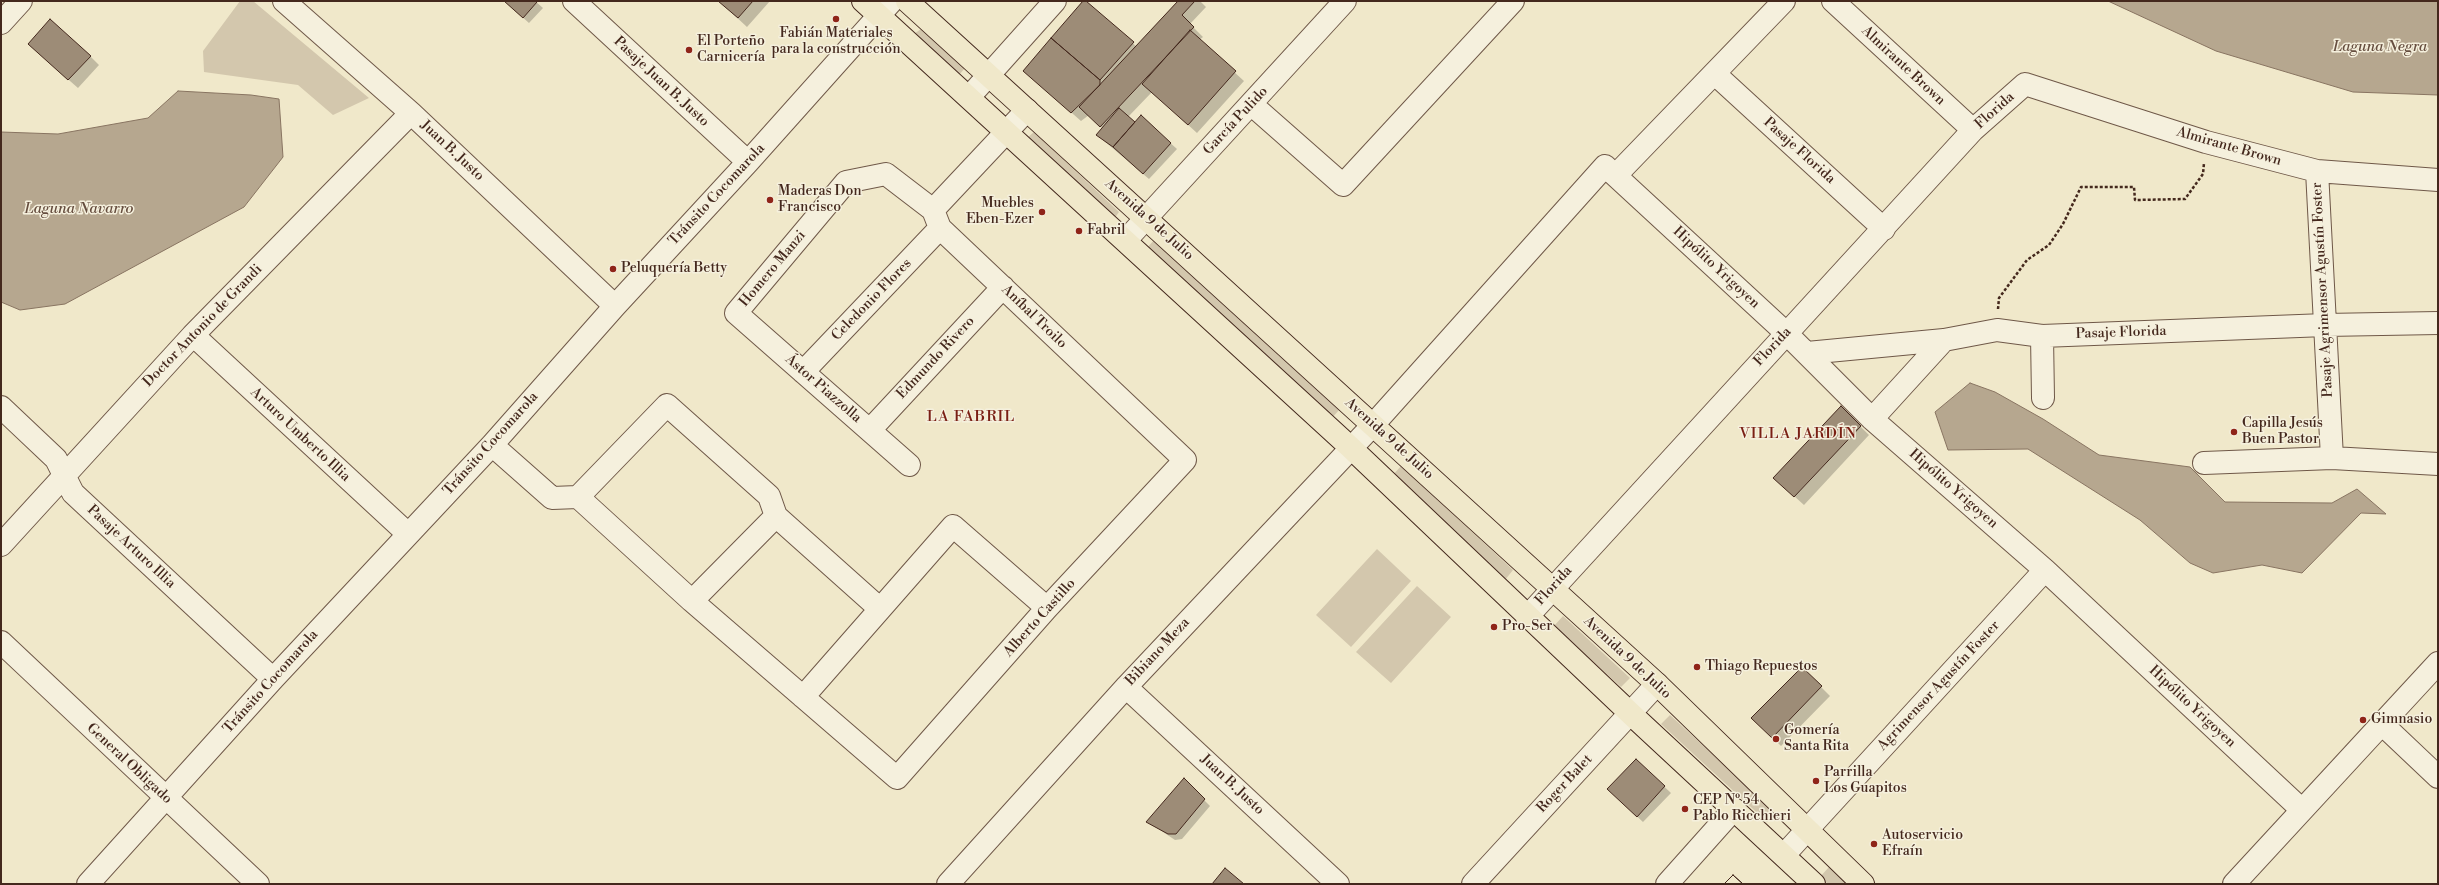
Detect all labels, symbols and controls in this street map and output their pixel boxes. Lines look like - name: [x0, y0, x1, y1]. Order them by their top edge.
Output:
- marker: Fabián Materiales para la construcción: [831, 14, 841, 24]
- street label: Almirante Brown: [1858, 23, 1948, 109]
- place label: Fabián Materiales para la construcción: [771, 26, 901, 58]
- street label: Pasaje Juan B. Justo: [610, 33, 712, 131]
- place label: El Porteño Carnicería: [697, 34, 765, 66]
- water label: Laguna Negra: [2333, 38, 2427, 56]
- marker: El Porteño Carnicería: [684, 45, 694, 55]
- street label: García Pulido: [1200, 83, 1272, 159]
- street label: Florida: [1972, 89, 2018, 133]
- street label: Pasaje Florida: [1760, 114, 1838, 188]
- street label: Juan B. Justo: [417, 117, 487, 185]
- street label: Almirante Brown: [2175, 124, 2283, 170]
- street label: Tránsito Cocomarola: [665, 140, 769, 250]
- street label: Avenida 9 de Julio: [1101, 176, 1197, 264]
- street label: Pasaje Agrimensor Agustín Foster: [2309, 182, 2337, 398]
- place label: Maderas Don Francisco: [778, 184, 862, 216]
- marker: Maderas Don Francisco: [765, 195, 775, 205]
- place label: Muebles Eben-Ezer: [966, 196, 1034, 228]
- water label: Laguna Navarro: [25, 200, 133, 218]
- marker: Muebles Eben-Ezer: [1037, 207, 1047, 217]
- place label: Fabril: [1087, 223, 1125, 239]
- street label: Hipólito Yrigoyen: [1669, 224, 1763, 312]
- marker: Fabril: [1074, 226, 1084, 236]
- street label: Homero Manzi: [736, 228, 810, 310]
- street label: Celedonio Flores: [829, 255, 915, 345]
- street label: Doctor Antonio de Grandi: [140, 261, 266, 391]
- place label: Peluquería Betty: [621, 261, 727, 277]
- marker: Peluquería Betty: [608, 264, 618, 274]
- street label: Aníbal Troilo: [998, 282, 1070, 352]
- street label: Edmundo Rivero: [893, 313, 979, 403]
- street label: Pasaje Florida: [2075, 323, 2167, 343]
- street label: Florida: [1751, 324, 1795, 370]
- street label: Ástor Piazzolla: [781, 351, 865, 427]
- street label: Arturo Umberto Illia: [247, 384, 353, 486]
- street label: Tránsito Cocomarola: [440, 389, 542, 499]
- street label: Avenida 9 de Julio: [1341, 395, 1437, 483]
- district label: LA FABRIL: [927, 408, 1015, 426]
- place label: Capilla Jesús Buen Pastor: [2242, 416, 2323, 448]
- district label: VILLA JARDÍN: [1739, 425, 1857, 443]
- marker: Capilla Jesús Buen Pastor: [2229, 427, 2239, 437]
- street label: Hipólito Yrigoyen: [1905, 446, 2001, 532]
- street label: Pasaje Arturo Illia: [83, 502, 179, 592]
- street label: Florida: [1532, 563, 1576, 609]
- street label: Alberto Castillo: [1000, 575, 1080, 661]
- street label: Avenida 9 de Julio: [1580, 613, 1674, 703]
- street label: Bibiano Meza: [1122, 615, 1194, 689]
- street label: Agrimensor Agustín Foster: [1874, 617, 2004, 755]
- place label: Pro-Ser: [1502, 619, 1552, 635]
- marker: Pro-Ser: [1489, 622, 1499, 632]
- street label: Tránsito Cocomarola: [220, 627, 322, 737]
- place label: Thiago Repuestos: [1705, 659, 1817, 675]
- marker: Thiago Repuestos: [1692, 662, 1702, 672]
- street label: Hipólito Yrigoyen: [2145, 663, 2239, 751]
- place label: Gimnasio: [2371, 712, 2432, 728]
- marker: Gimnasio: [2358, 715, 2368, 725]
- street label: General Obligado: [83, 720, 175, 808]
- place label: Gomería Santa Rita: [1784, 723, 1849, 756]
- marker: Gomería Santa Rita: [1771, 734, 1781, 744]
- street label: Juan B. Justo: [1197, 751, 1267, 819]
- street label: Roger Balet: [1534, 751, 1596, 817]
- place label: Parrilla Los Guapitos: [1824, 765, 1907, 798]
- marker: Parrilla Los Guapitos: [1811, 776, 1821, 786]
- place label: CEP Nº 54 Pablo Ricchieri: [1693, 793, 1791, 826]
- marker: CEP Nº 54 Pablo Ricchieri: [1680, 804, 1690, 814]
- place label: Autoservicio Efraín: [1882, 828, 1963, 860]
- marker: Autoservicio Efraín: [1869, 839, 1879, 849]

